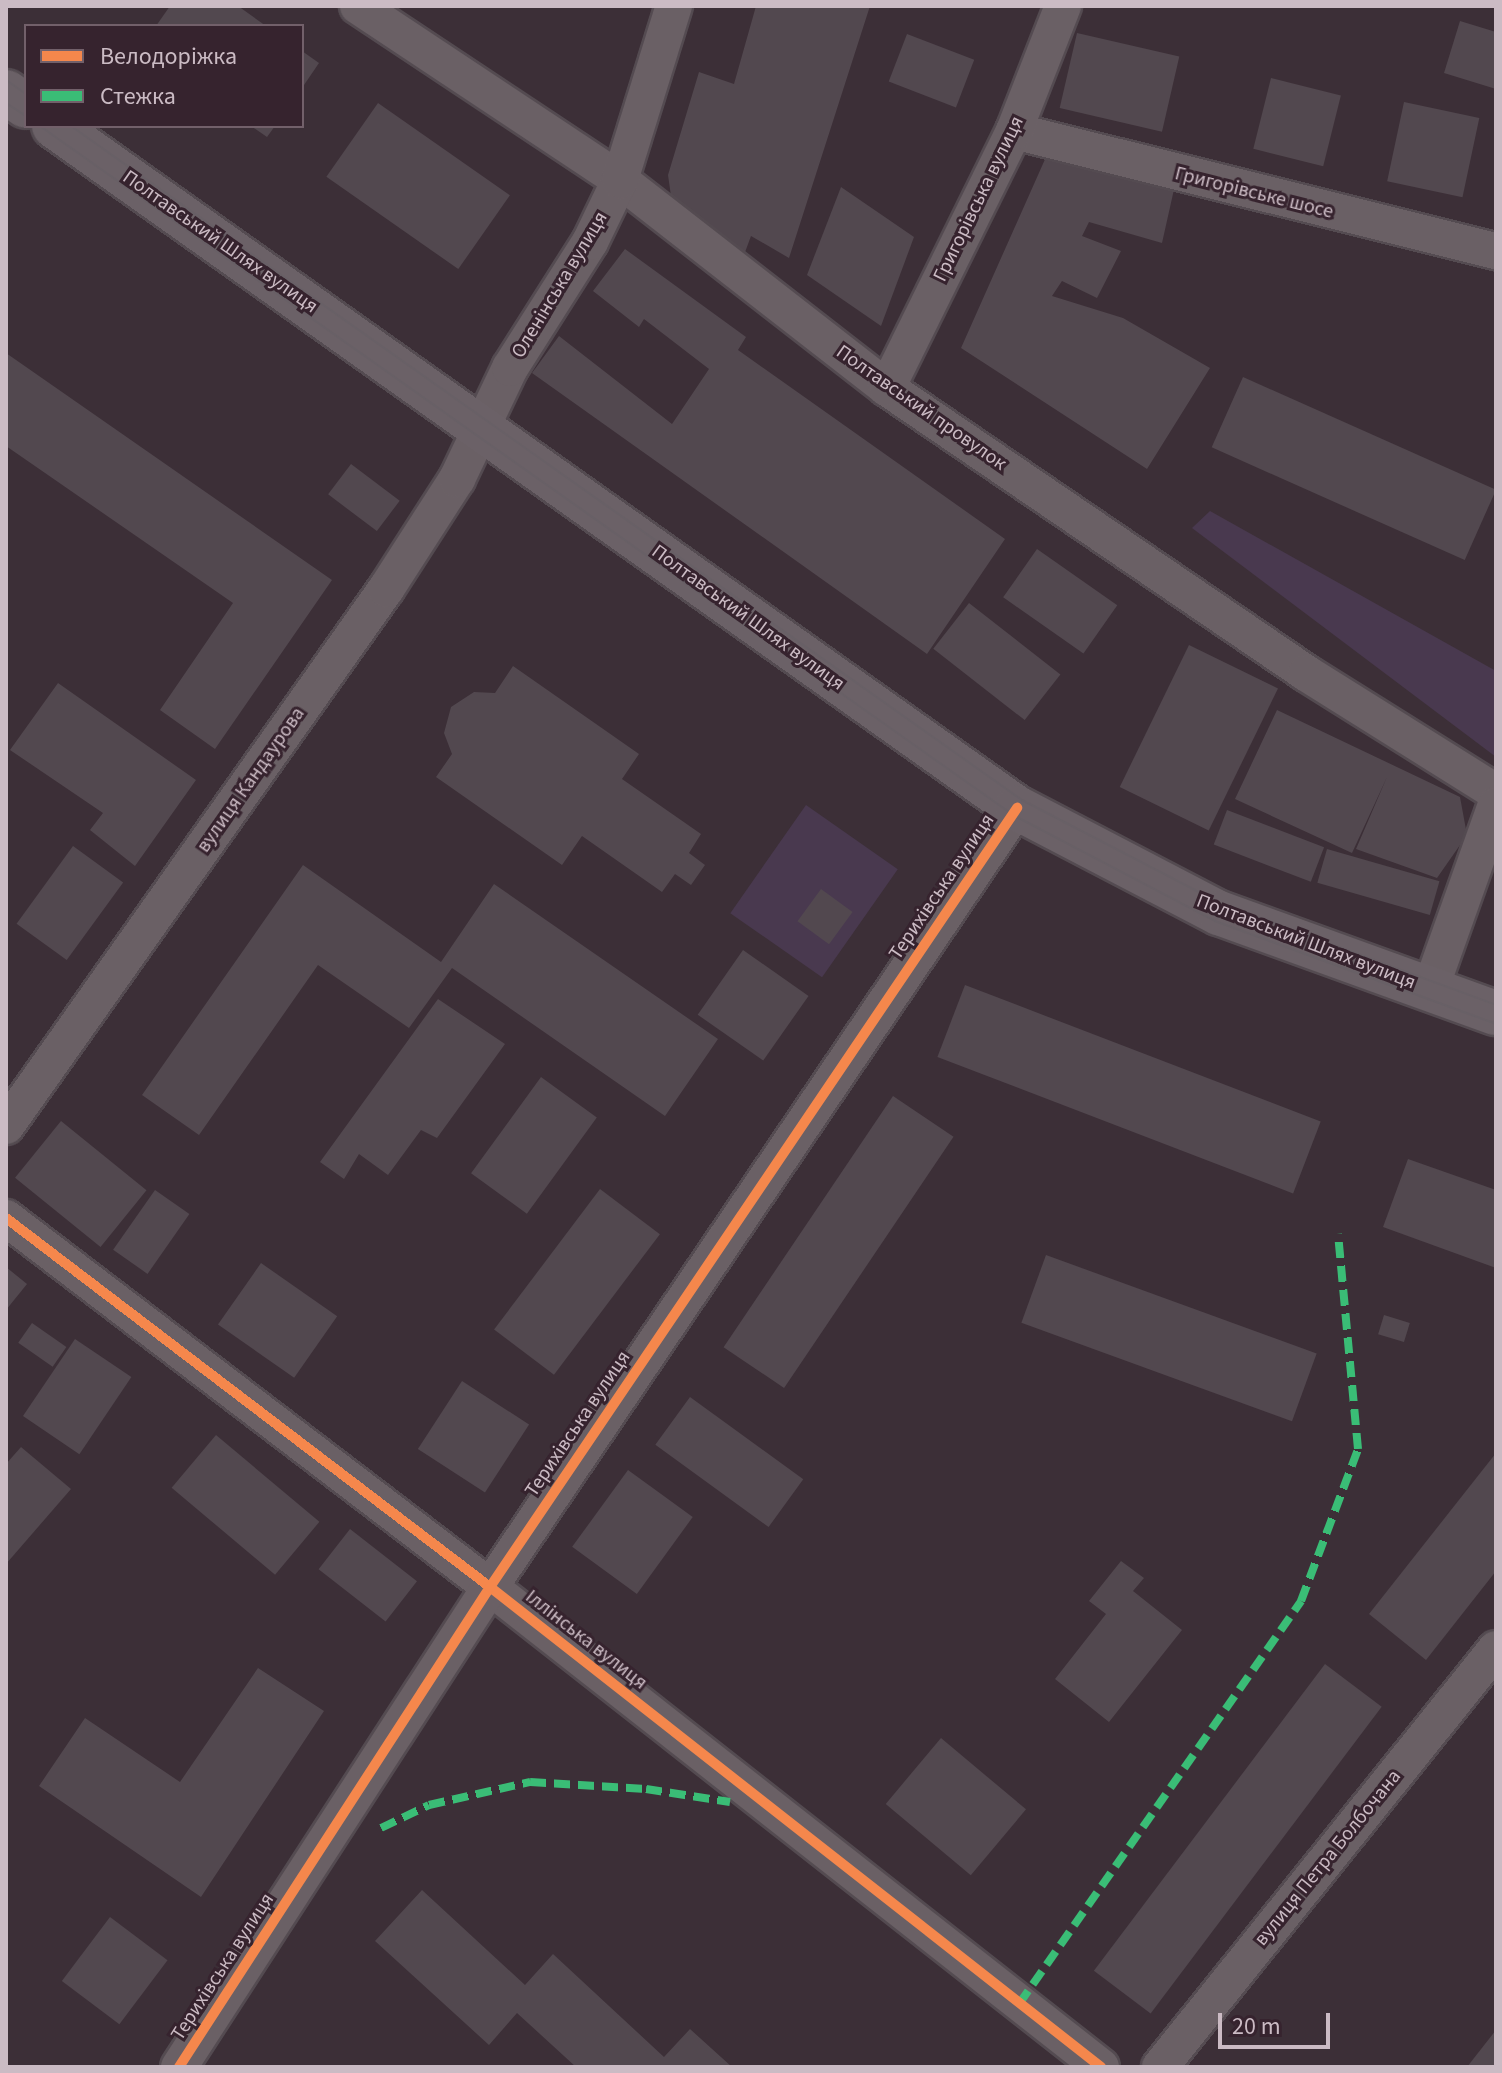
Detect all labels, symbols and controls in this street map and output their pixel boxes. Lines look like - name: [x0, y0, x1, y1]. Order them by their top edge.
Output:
- legend: [24, 24, 304, 128]
- text: Велодоріжка: [100, 39, 237, 74]
- text: Стежка: [100, 79, 176, 114]
- street label: Григорівська вулиця: [929, 112, 1029, 286]
- street label: Григорівське шосе: [1172, 162, 1336, 224]
- street label: Полтавський Шлях вулиця: [118, 165, 322, 319]
- street label: Оленінська вулиця: [507, 207, 613, 363]
- street label: Полтавський провулок: [831, 340, 1011, 476]
- street label: Полтавський Шлях вулиця: [647, 540, 849, 696]
- street label: вулиця Кандаурова: [192, 703, 310, 857]
- street label: Терихівська вулиця: [884, 809, 1000, 965]
- street label: Полтавський Шлях вулиця: [1193, 889, 1419, 995]
- street label: Терихівська вулиця: [520, 1346, 636, 1502]
- street label: Іллінська вулиця: [520, 1585, 652, 1695]
- street label: вулиця Петра Болбочана: [1250, 1765, 1406, 1951]
- street label: Терихівська вулиця: [166, 1889, 280, 2045]
- scale bar: [1222, 1997, 1334, 2047]
- text: 20 m: [1232, 2009, 1281, 2044]

